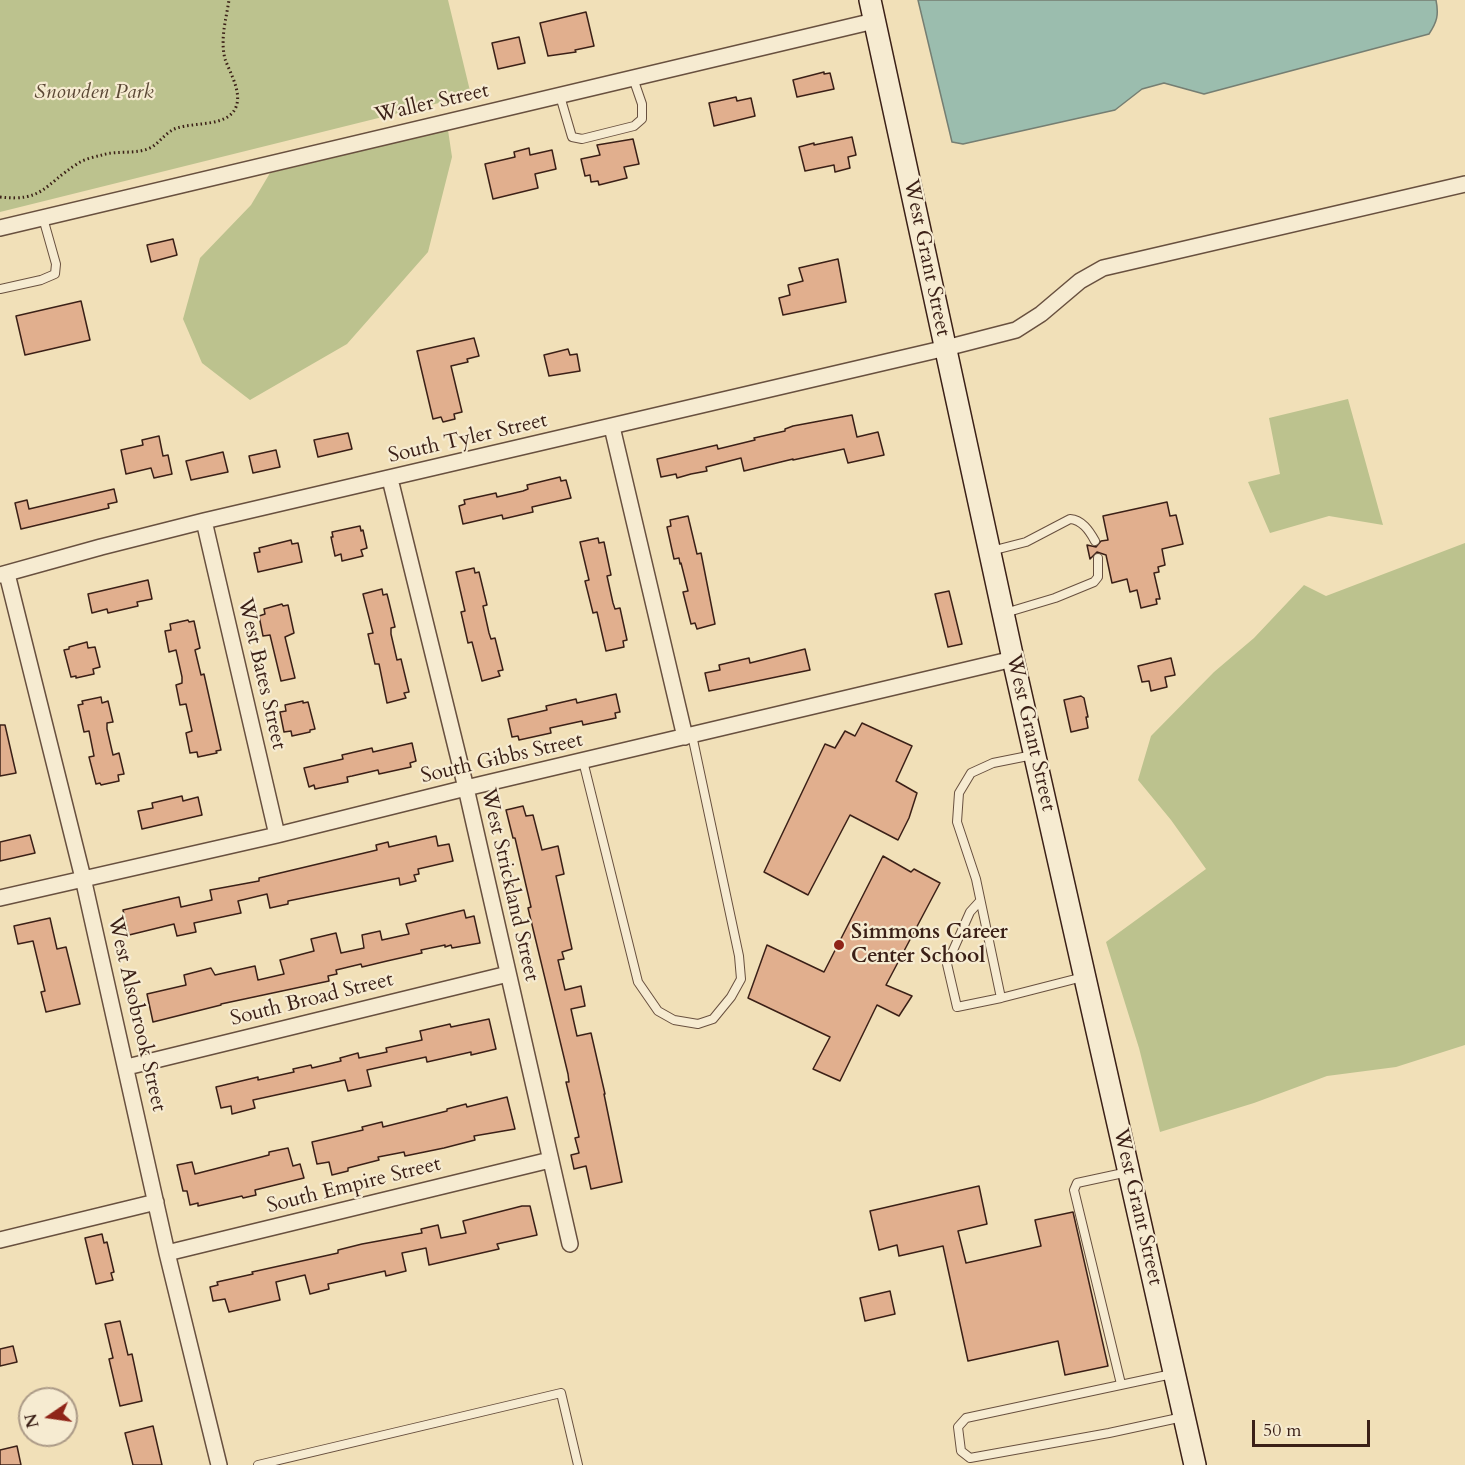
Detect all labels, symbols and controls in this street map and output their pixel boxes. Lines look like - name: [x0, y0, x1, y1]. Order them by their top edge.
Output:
- street label: Waller Street: [373, 79, 491, 129]
- park label: Snowden Park: [34, 80, 154, 106]
- street label: West Grant Street: [897, 177, 955, 339]
- street label: South Tyler Street: [386, 408, 550, 470]
- street label: West Bates Street: [231, 596, 291, 752]
- street label: West Grant Street: [1000, 652, 1060, 814]
- street label: South Gibbs Street: [419, 728, 585, 790]
- street label: West Strickland Street: [475, 786, 543, 984]
- street label: West Alsobrook Street: [101, 914, 171, 1114]
- place label: Simmons Career Center School: [851, 920, 1008, 970]
- marker: Simmons Career Center School: [832, 938, 846, 952]
- street label: South Broad Street: [228, 968, 396, 1032]
- street label: West Grant Street: [1107, 1126, 1167, 1288]
- street label: South Empire Street: [264, 1152, 444, 1220]
- north arrow: [18, 1387, 78, 1447]
- scale bar: [1255, 1408, 1374, 1446]
- text: N: [20, 1411, 45, 1430]
- text: 50 m: [1263, 1418, 1302, 1443]

